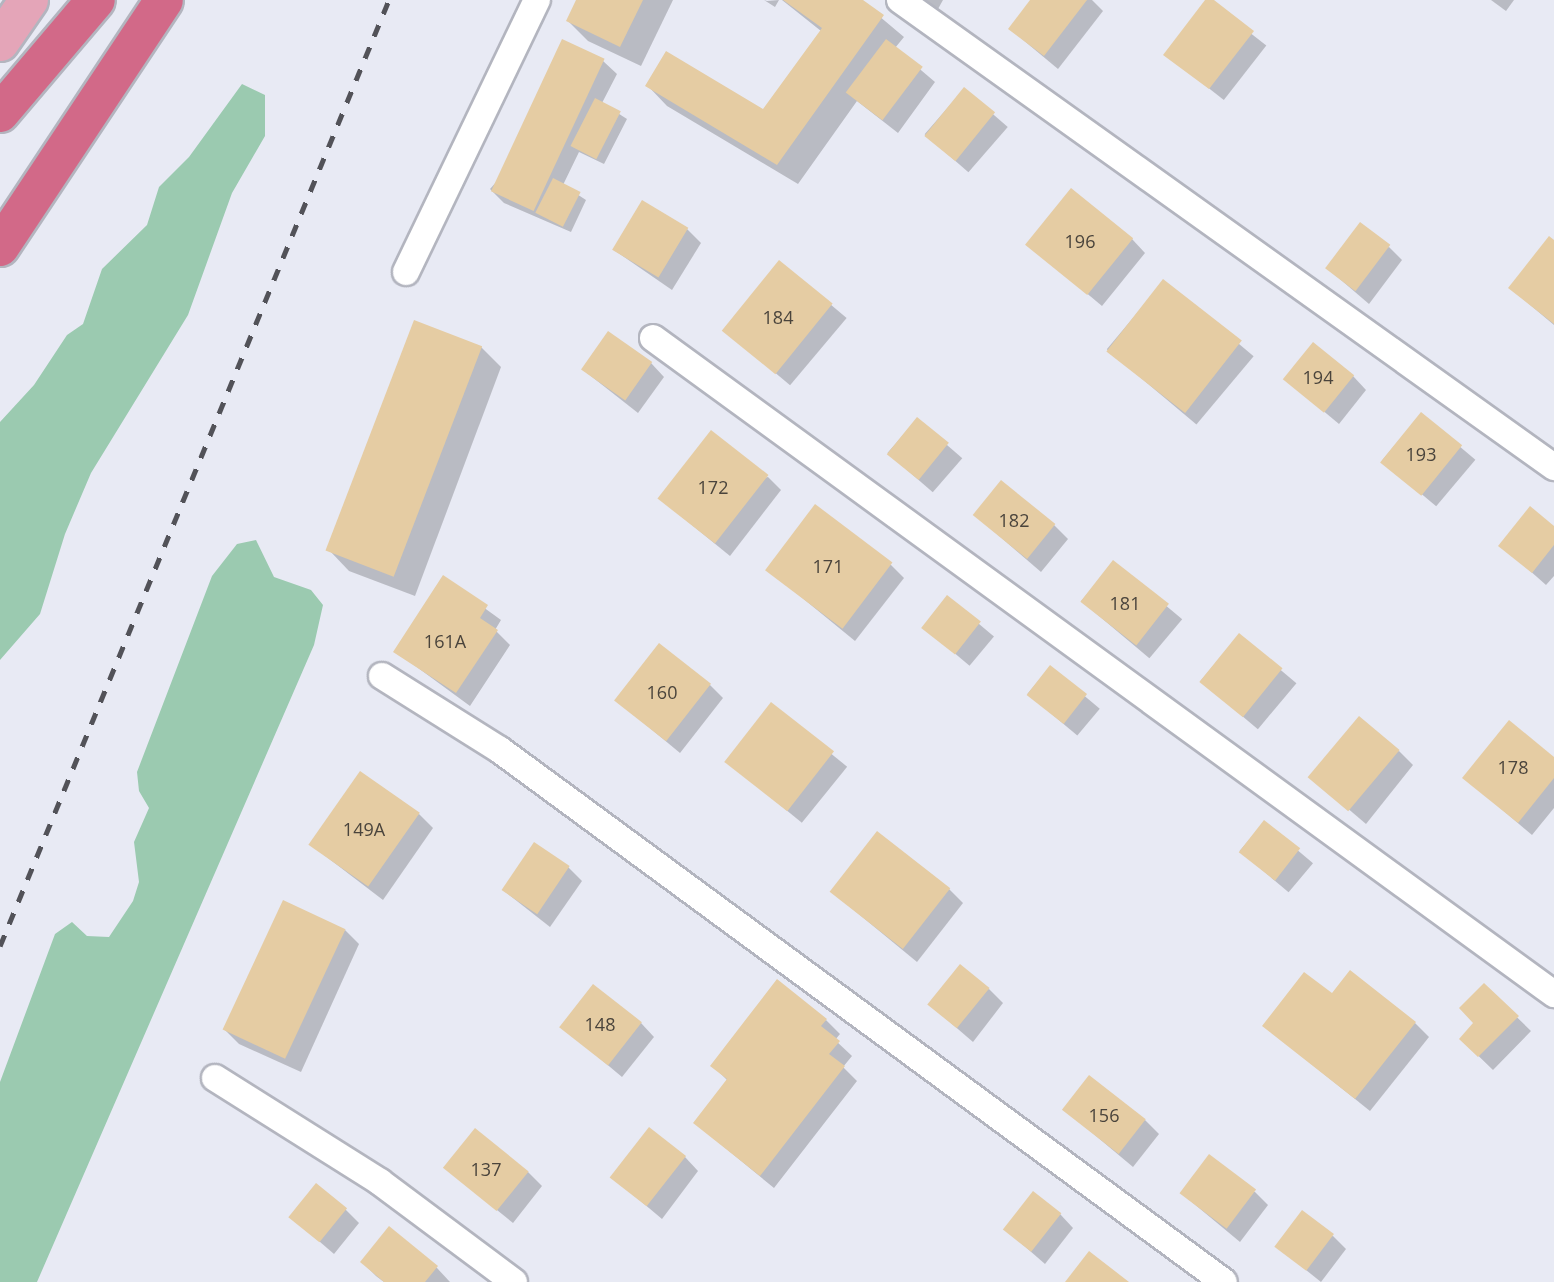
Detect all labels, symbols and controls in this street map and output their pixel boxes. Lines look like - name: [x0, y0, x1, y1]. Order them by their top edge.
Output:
- house number: 196: [1065, 230, 1095, 252]
- house number: 184: [763, 306, 793, 328]
- house number: 194: [1303, 366, 1333, 388]
- house number: 193: [1406, 443, 1436, 465]
- house number: 172: [698, 476, 728, 498]
- house number: 182: [999, 509, 1029, 531]
- house number: 171: [813, 555, 843, 577]
- house number: 181: [1110, 592, 1140, 614]
- house number: 161А: [424, 630, 466, 652]
- house number: 160: [647, 681, 677, 703]
- house number: 178: [1498, 756, 1528, 778]
- house number: 149А: [343, 818, 385, 840]
- house number: 148: [585, 1013, 615, 1035]
- house number: 156: [1089, 1104, 1119, 1126]
- house number: 137: [471, 1158, 501, 1180]

